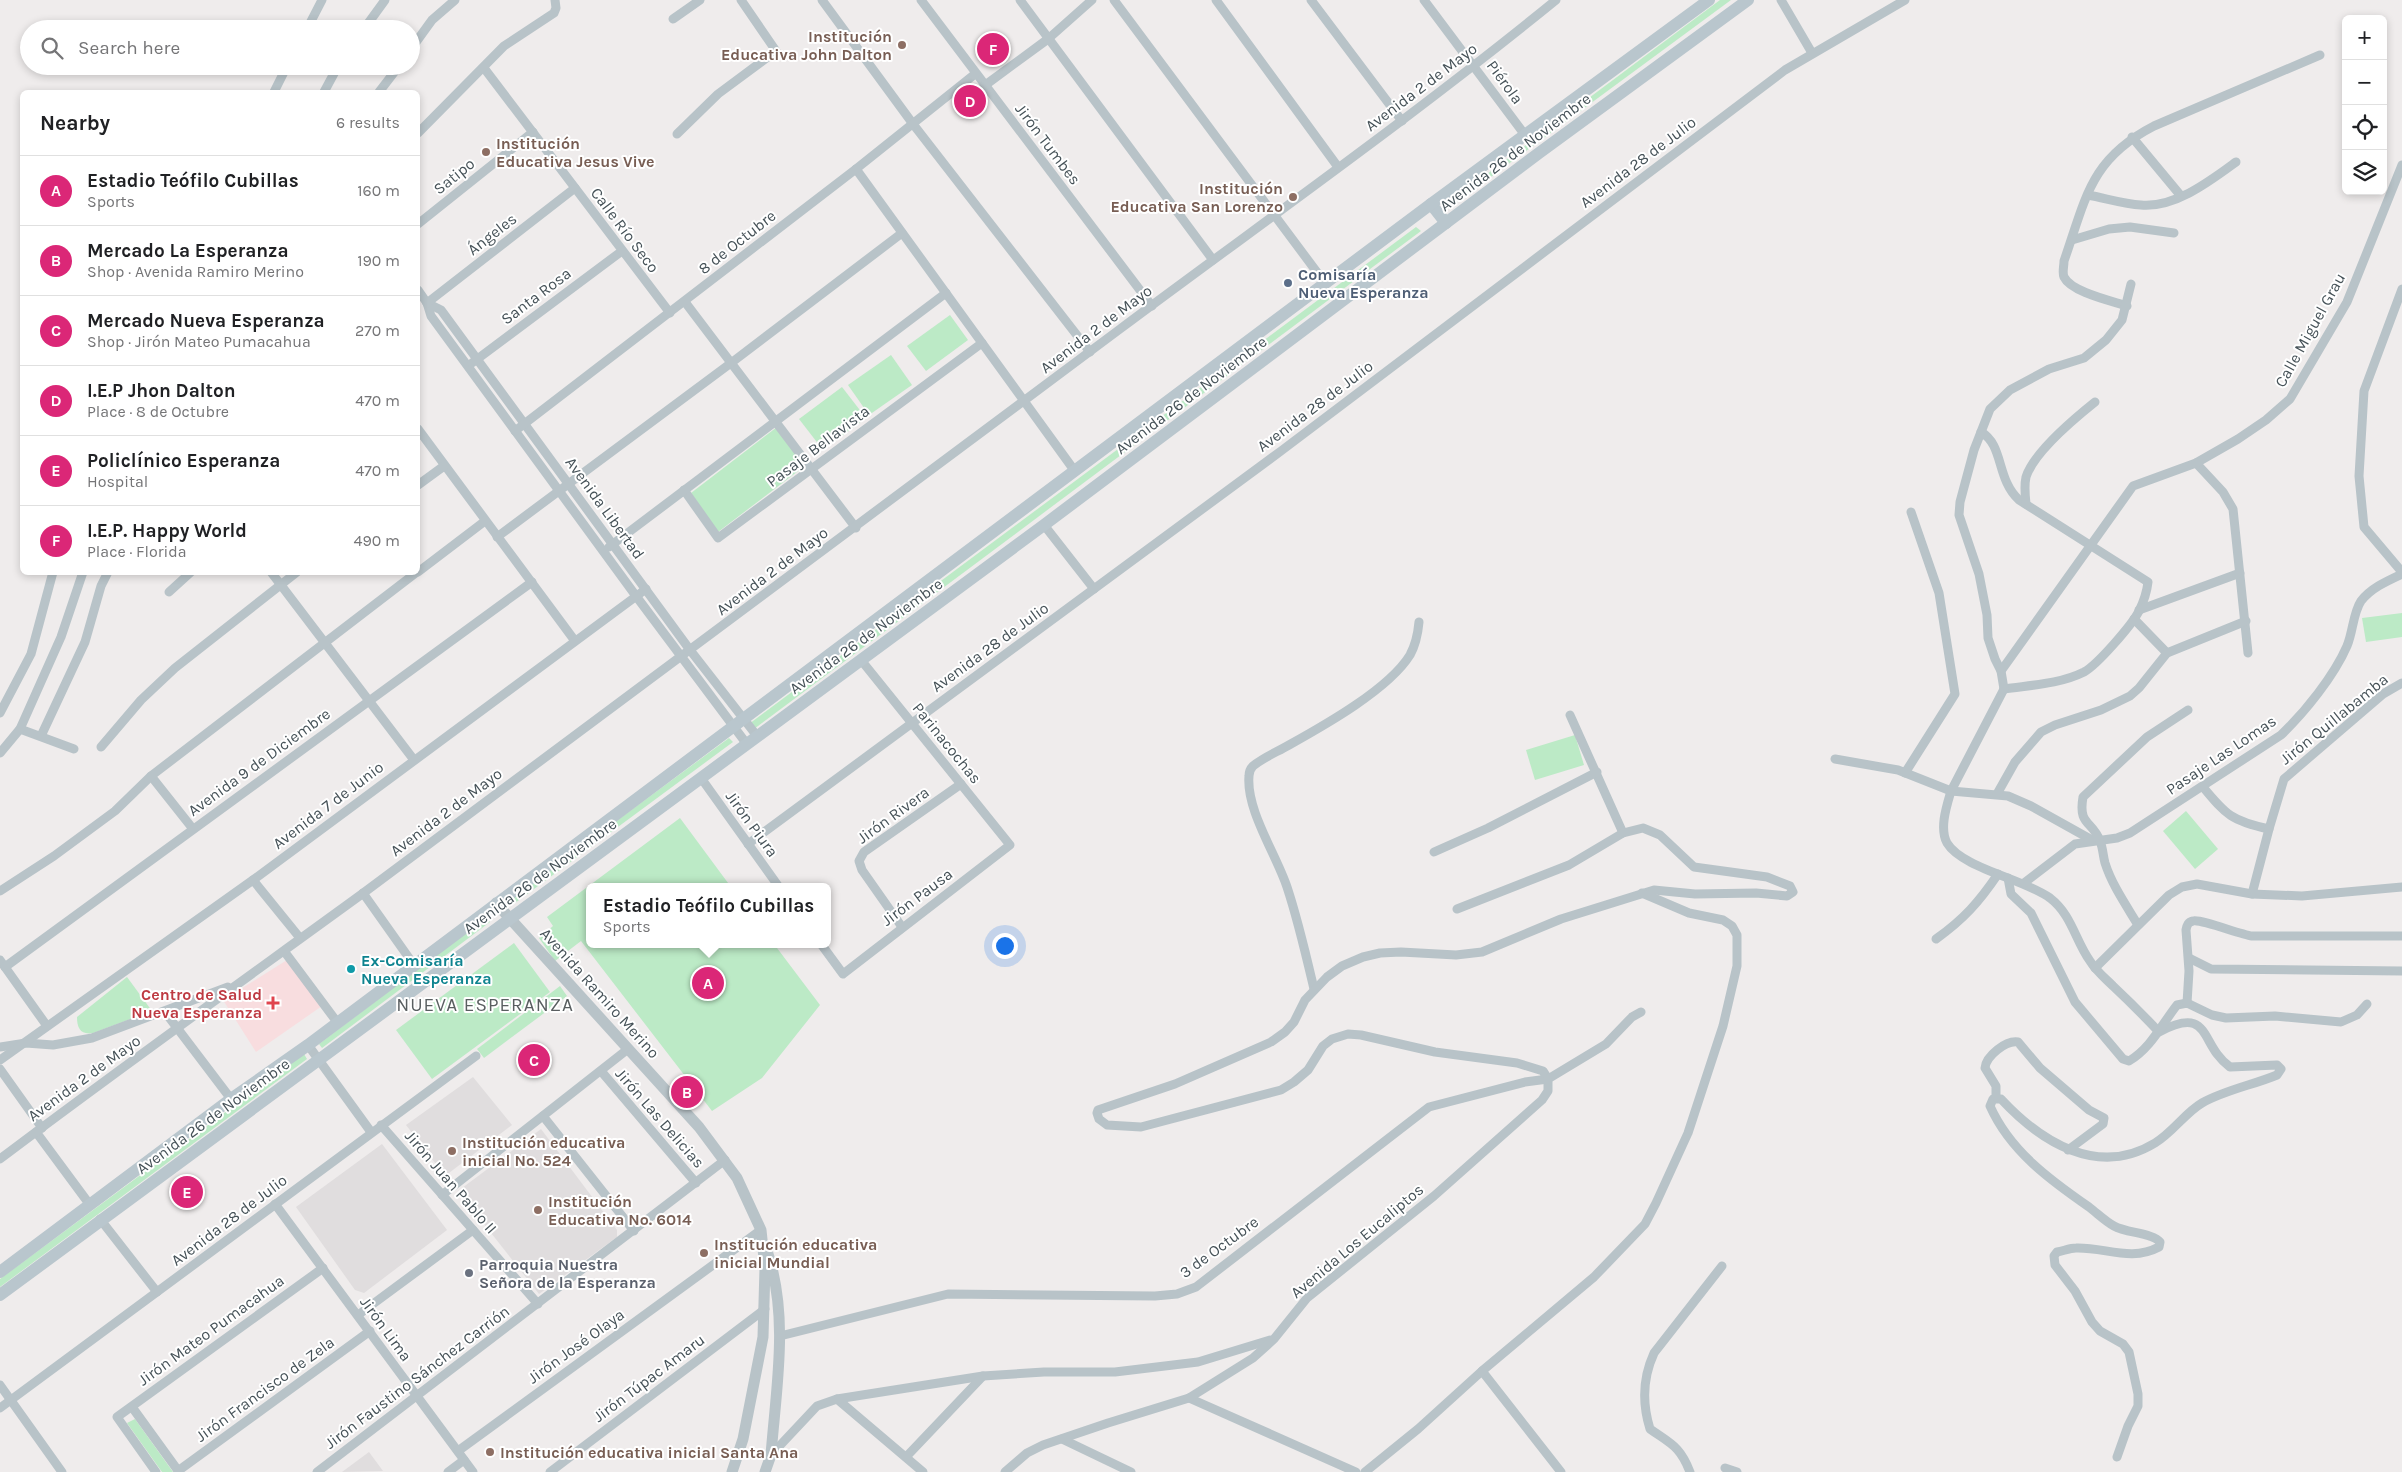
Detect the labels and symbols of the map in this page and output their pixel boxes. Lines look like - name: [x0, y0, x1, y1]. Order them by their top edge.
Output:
- place label: Institución Educativa John Dalton: [721, 27, 892, 64]
- pin: F: [977, 30, 1009, 68]
- marker: Institución Educativa John Dalton: [896, 39, 908, 51]
- street label: Avenida 2 de Mayo: [1361, 39, 1481, 135]
- street label: Piérola: [1483, 56, 1527, 108]
- pin: D: [954, 82, 986, 120]
- street label: Avenida 26 de Noviembre: [1436, 89, 1594, 215]
- street label: Jirón Tumbes: [1011, 100, 1085, 188]
- street label: Avenida 28 de Julio: [1576, 112, 1700, 212]
- place label: Institución Educativa Jesus Vive: [496, 134, 655, 171]
- marker: Institución Educativa Jesus Vive: [480, 146, 492, 158]
- street label: Satipo: [430, 154, 478, 198]
- place label: Institución Educativa San Lorenzo: [1110, 179, 1283, 216]
- street label: Calle Río Seco: [587, 184, 663, 276]
- marker: Institución Educativa San Lorenzo: [1287, 191, 1299, 203]
- street label: 8 de Octubre: [695, 206, 779, 278]
- street label: Ángeles: [464, 209, 520, 259]
- street label: Santa Rosa: [497, 264, 575, 328]
- place label: Comisaría Nueva Esperanza: [1298, 265, 1429, 302]
- street label: Calle Miguel Grau: [2271, 270, 2349, 390]
- marker: Comisaría Nueva Esperanza: [1282, 277, 1294, 289]
- street label: Avenida 2 de Mayo: [1036, 281, 1156, 377]
- street label: Avenida 26 de Noviembre: [1112, 332, 1270, 458]
- street label: Avenida 28 de Julio: [1253, 356, 1377, 456]
- street label: Pasaje Bellavista: [763, 401, 873, 491]
- street label: Avenida Libertad: [562, 453, 648, 563]
- street label: Avenida 2 de Mayo: [712, 523, 832, 619]
- street label: Avenida 26 de Noviembre: [786, 574, 946, 698]
- street label: Avenida 28 de Julio: [928, 598, 1052, 696]
- street label: Jirón Quillabamba: [2276, 670, 2392, 768]
- street label: Parinacochas: [909, 699, 985, 787]
- street label: Avenida 9 de Diciembre: [184, 704, 334, 820]
- street label: Pasaje Las Lomas: [2162, 711, 2280, 799]
- street label: Avenida 7 de Junio: [269, 757, 387, 853]
- street label: Avenida 2 de Mayo: [386, 764, 506, 860]
- street label: Jirón Rivera: [853, 782, 933, 848]
- street label: Jirón Piura: [722, 787, 782, 861]
- street label: Avenida 26 de Noviembre: [460, 814, 620, 938]
- street label: Jirón Pausa: [878, 864, 956, 930]
- street label: Avenida Ramiro Merino: [536, 924, 664, 1062]
- your location: [992, 933, 1018, 959]
- place label: Ex-Comisaría Nueva Esperanza: [361, 951, 492, 988]
- marker: Ex-Comisaría Nueva Esperanza: [345, 963, 357, 975]
- pin: A: [692, 964, 724, 1002]
- place label: Centro de Salud Nueva Esperanza: [131, 985, 262, 1022]
- district label: NUEVA ESPERANZA: [396, 994, 574, 1016]
- marker: Centro de Salud Nueva Esperanza: [266, 996, 280, 1010]
- street label: Avenida 2 de Mayo: [24, 1031, 144, 1125]
- pin: C: [518, 1041, 550, 1079]
- street label: Avenida 26 de Noviembre: [133, 1054, 293, 1178]
- street label: Jirón Las Delicias: [612, 1064, 708, 1172]
- pin: B: [671, 1073, 703, 1111]
- street label: Jirón Juan Pablo II: [401, 1126, 501, 1238]
- place label: Institución educativa inicial No. 524: [462, 1133, 625, 1170]
- marker: Institución educativa inicial No. 524: [446, 1145, 458, 1157]
- street label: Avenida 28 de Julio: [167, 1170, 291, 1270]
- pin: E: [171, 1173, 203, 1211]
- street label: Avenida Los Eucaliptos: [1287, 1180, 1427, 1302]
- place label: Institución Educativa No. 6014: [548, 1192, 692, 1229]
- marker: Institución Educativa No. 6014: [532, 1204, 544, 1216]
- street label: 3 de Octubre: [1176, 1212, 1262, 1282]
- place label: Institución educativa inicial Mundial: [714, 1235, 877, 1272]
- marker: Institución educativa inicial Mundial: [698, 1247, 710, 1259]
- place label: Parroquia Nuestra Señora de la Esperanza: [479, 1255, 656, 1292]
- marker: Parroquia Nuestra Señora de la Esperanza: [463, 1267, 475, 1279]
- street label: Jirón Mateo Pumacahua: [134, 1271, 288, 1389]
- street label: Jirón Lima: [356, 1293, 416, 1365]
- street label: Jirón Faustino Sánchez Carrión: [321, 1301, 513, 1453]
- street label: Jirón José Olaya: [524, 1305, 628, 1387]
- street label: Jirón Túpac Amaru: [590, 1330, 708, 1426]
- street label: Jirón Francisco de Zela: [192, 1332, 338, 1446]
- place label: Institución educativa inicial Santa Ana: [500, 1443, 798, 1462]
- marker: Institución educativa inicial Santa Ana: [484, 1446, 496, 1458]

